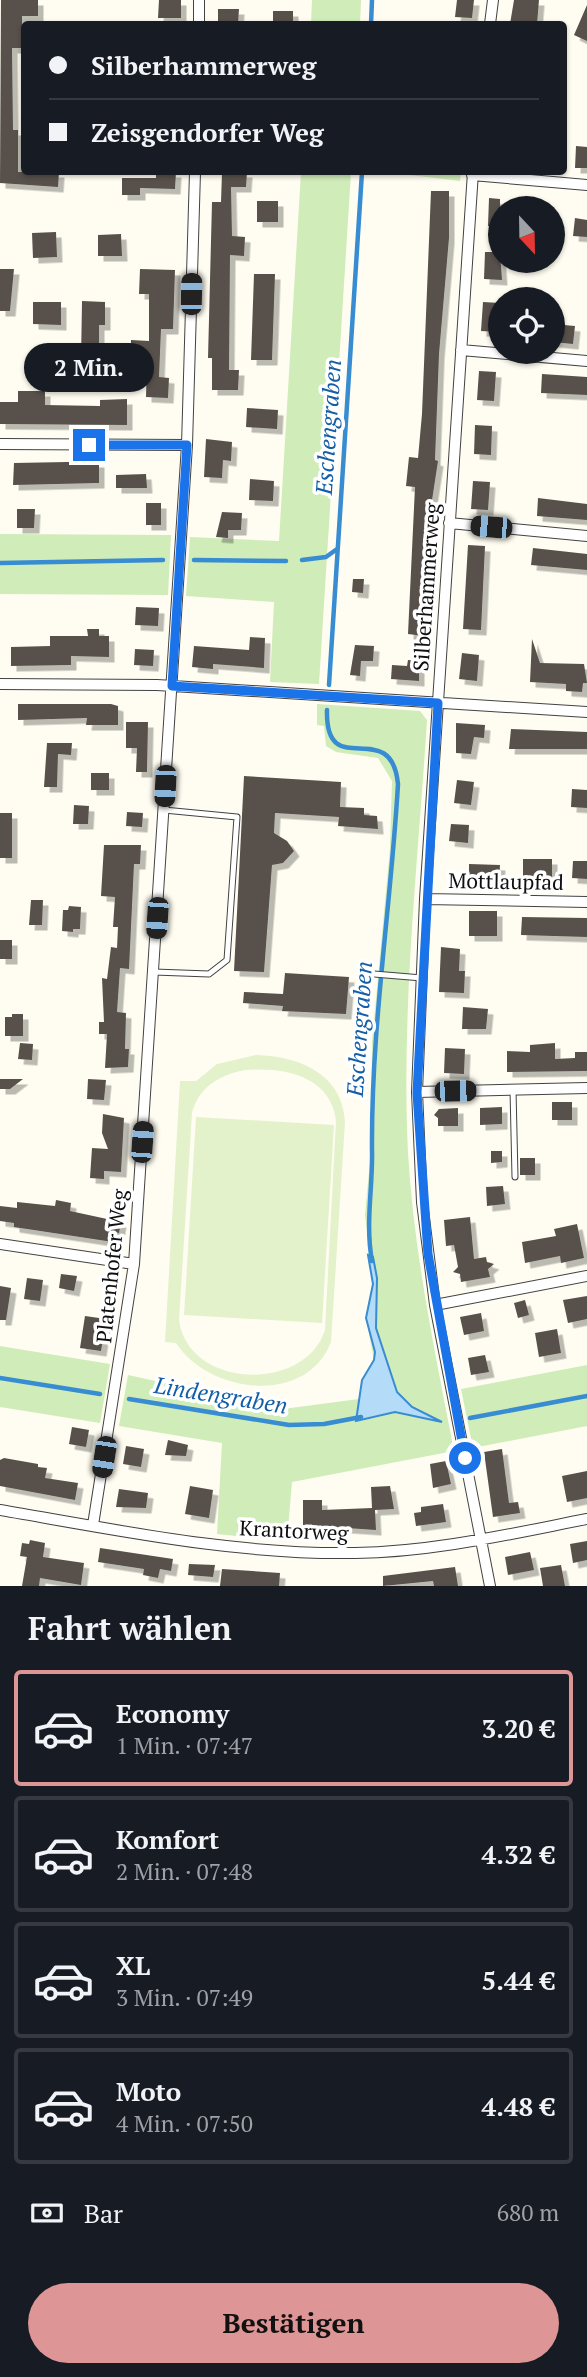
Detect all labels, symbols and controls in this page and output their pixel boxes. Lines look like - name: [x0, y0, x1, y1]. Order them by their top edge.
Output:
- text: Silberhammerweg: [91, 48, 316, 82]
- text: Zeisgendorfer Weg: [91, 115, 324, 149]
- north arrow: [488, 196, 565, 273]
- map controls: [488, 196, 565, 364]
- car: [181, 273, 202, 315]
- button: locate: [488, 287, 565, 364]
- callout: 2 Min.: [24, 344, 154, 392]
- text: 2 Min.: [54, 352, 124, 383]
- water label: Eschengraben: [308, 358, 348, 497]
- route end: [73, 429, 105, 461]
- street label: Silberhammerweg: [406, 501, 446, 672]
- car: [470, 515, 513, 539]
- car: [154, 764, 177, 808]
- street label: Mottlaupfad: [448, 866, 564, 896]
- car: [146, 896, 169, 940]
- water label: Eschengraben: [339, 960, 379, 1099]
- car: [434, 1080, 477, 1102]
- car: [131, 1120, 154, 1164]
- street label: Platenhofer Weg: [89, 1187, 133, 1344]
- water label: Lindengraben: [151, 1369, 290, 1421]
- car: [91, 1435, 118, 1479]
- route start: [449, 1442, 481, 1474]
- street label: Krantorweg: [239, 1513, 350, 1547]
- text: Fahrt wählen: [28, 1607, 232, 1649]
- text: Economy: [116, 1696, 229, 1730]
- icon: car: [32, 1697, 95, 1760]
- text: 3.20 €: [482, 1711, 555, 1745]
- text: 1 Min. · 07:47: [116, 1730, 253, 1761]
- text: Komfort: [116, 1822, 219, 1856]
- icon: car: [32, 1823, 95, 1886]
- text: 4.32 €: [482, 1837, 555, 1871]
- text: 2 Min. · 07:48: [116, 1856, 253, 1887]
- text: XL: [116, 1948, 150, 1982]
- icon: car: [32, 1949, 95, 2012]
- text: 5.44 €: [482, 1963, 555, 1997]
- text: 3 Min. · 07:49: [116, 1982, 253, 2013]
- text: Moto: [116, 2074, 181, 2108]
- icon: car: [32, 2075, 95, 2138]
- text: 4.48 €: [482, 2089, 555, 2123]
- text: 4 Min. · 07:50: [116, 2108, 253, 2139]
- icon: cash: [28, 2194, 66, 2232]
- text: Bar: [84, 2196, 123, 2230]
- text: 680 m: [497, 2197, 559, 2228]
- button: Bestätigen: [28, 2283, 559, 2363]

